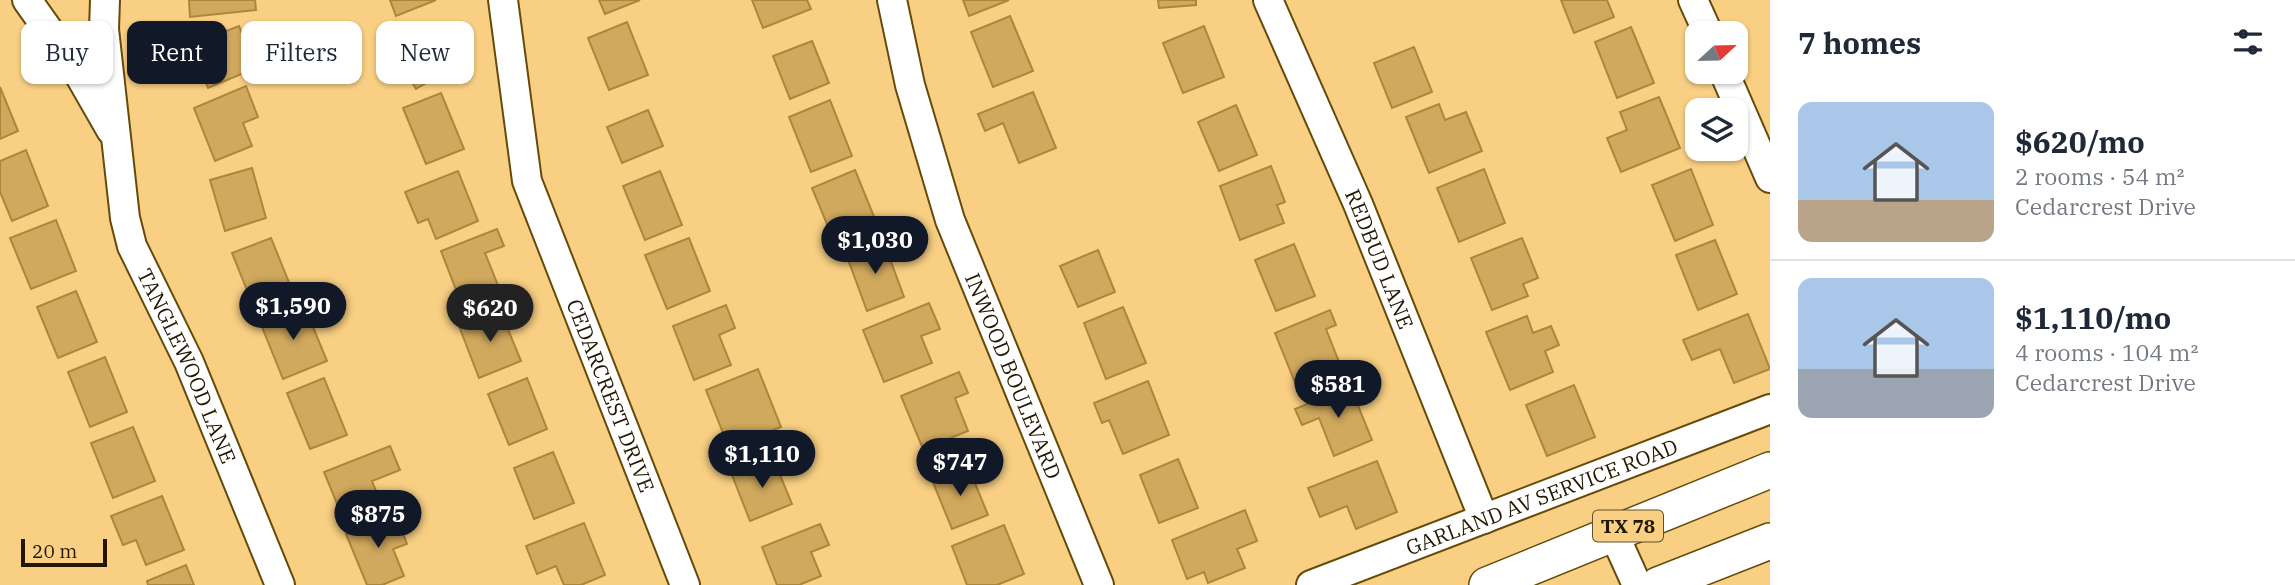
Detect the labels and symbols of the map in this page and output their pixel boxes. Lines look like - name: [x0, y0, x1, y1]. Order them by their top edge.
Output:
- north arrow: [1685, 21, 1748, 84]
- street label: REDBUD LANE: [1339, 184, 1421, 333]
- pin: $1,030: [818, 216, 932, 276]
- street label: TANGLEWOOD LANE: [131, 263, 243, 468]
- street label: INWOOD BOULEVARD: [959, 269, 1068, 483]
- pin: $1,590: [236, 282, 350, 342]
- pin: $620: [449, 284, 531, 344]
- street label: CEDARCREST DRIVE: [561, 295, 661, 496]
- pin: $581: [1297, 360, 1379, 420]
- pin: $1,110: [705, 430, 819, 490]
- street label: GARLAND AV SERVICE ROAD: [1402, 432, 1682, 561]
- pin: $747: [919, 438, 1001, 498]
- pin: $875: [337, 490, 419, 550]
- road number: TX 78: [1593, 510, 1663, 541]
- scale bar: [21, 536, 107, 568]

